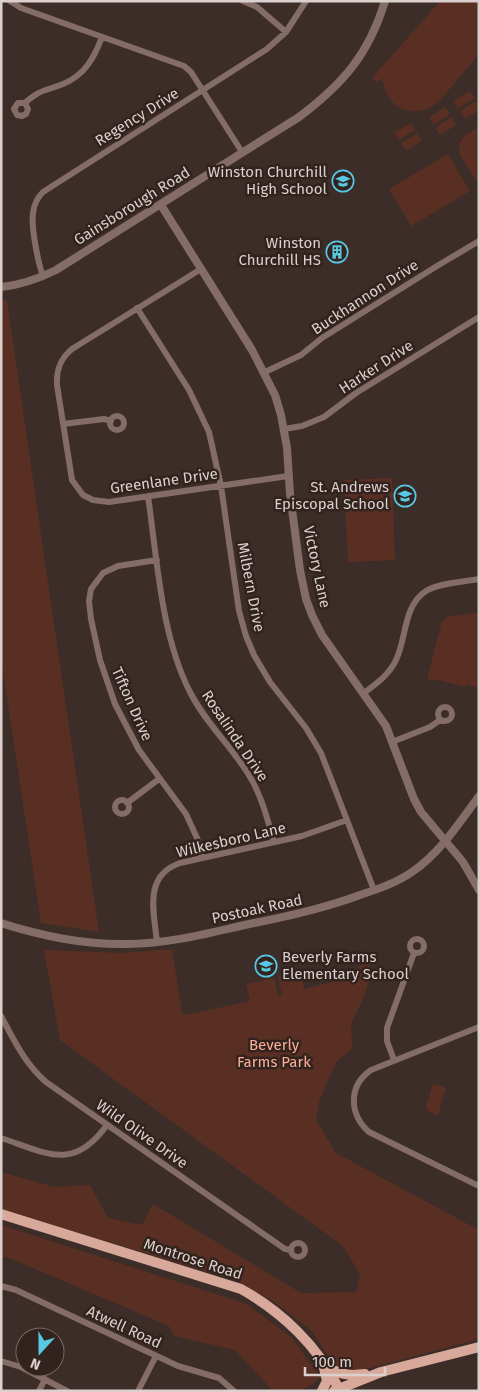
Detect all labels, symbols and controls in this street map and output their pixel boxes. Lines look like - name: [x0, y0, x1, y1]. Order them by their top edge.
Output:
- street label: Regency Drive: [92, 84, 182, 150]
- street label: Gainsborough Road: [71, 163, 193, 249]
- place label: Winston Churchill High School: [208, 163, 328, 198]
- school or university icon: Winston Churchill High School: [331, 169, 355, 193]
- place label: Winston Churchill HS: [239, 234, 321, 269]
- building icon: Winston Churchill HS: [325, 240, 349, 264]
- street label: Buckhannon Drive: [308, 256, 422, 338]
- street label: Harker Drive: [336, 336, 416, 398]
- street label: Greenlane Drive: [109, 465, 219, 497]
- place label: St. Andrews Episcopal School: [274, 478, 390, 513]
- school or university icon: St. Andrews Episcopal School: [393, 484, 417, 508]
- street label: Victory Lane: [300, 524, 334, 610]
- street label: Milbern Drive: [233, 541, 269, 633]
- street label: Tifton Drive: [108, 664, 156, 744]
- street label: Rosalinda Drive: [198, 687, 272, 785]
- street label: Wilkesboro Lane: [174, 819, 288, 861]
- street label: Postoak Road: [210, 891, 304, 927]
- place label: Beverly Farms Elementary School: [282, 948, 410, 983]
- school or university icon: Beverly Farms Elementary School: [254, 954, 278, 978]
- park label: Beverly Farms Park: [237, 1036, 311, 1071]
- street label: Wild Olive Drive: [93, 1096, 191, 1172]
- street label: Montrose Road: [141, 1235, 245, 1283]
- street label: Atwell Road: [84, 1302, 164, 1352]
- north arrow: [15, 1327, 65, 1377]
- scale bar: [305, 1344, 385, 1376]
- text: 100 m: [312, 1353, 352, 1371]
- text: N: [28, 1354, 43, 1373]

